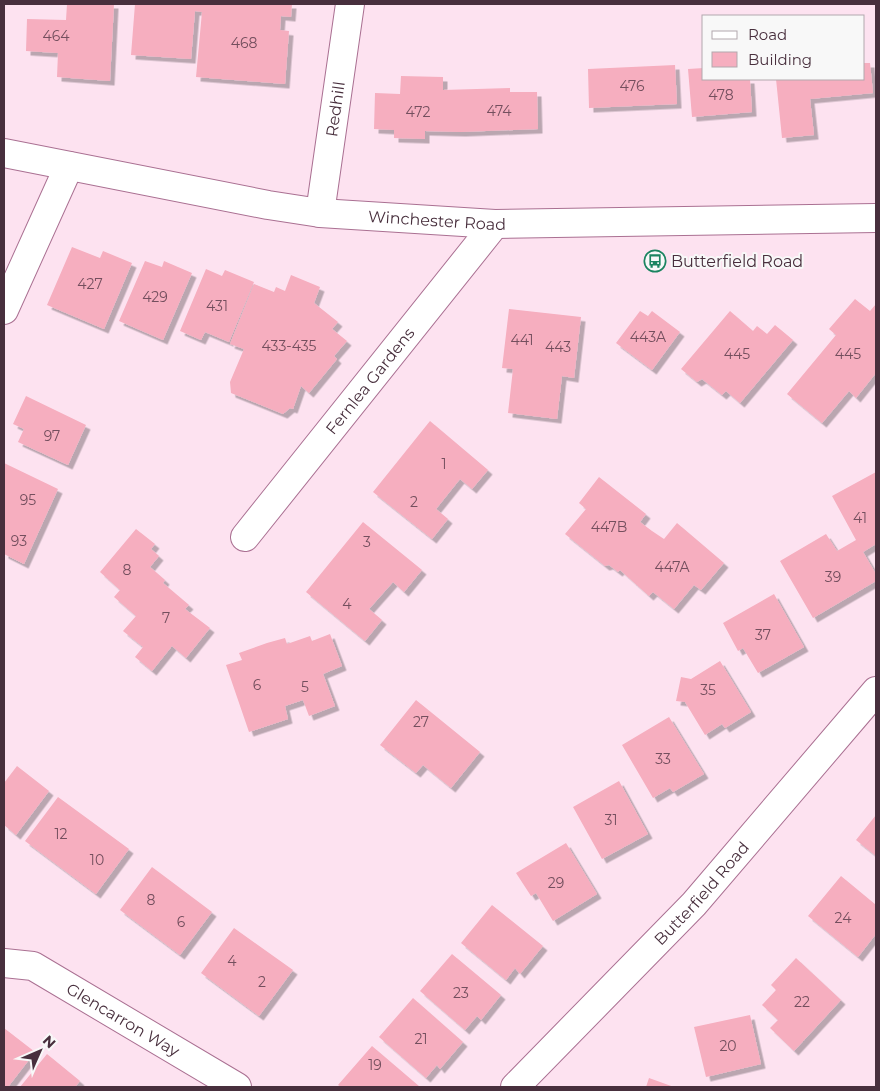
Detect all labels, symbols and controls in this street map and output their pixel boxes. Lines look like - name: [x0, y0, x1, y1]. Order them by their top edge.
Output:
- legend: [702, 15, 865, 80]
- text: Road: [748, 25, 787, 44]
- house number: 464: [42, 27, 70, 45]
- house number: 468: [231, 34, 257, 52]
- text: Building: [748, 50, 812, 69]
- house number: 476: [619, 77, 645, 95]
- street label: Redhill: [322, 80, 349, 138]
- house number: 478: [708, 86, 734, 104]
- house number: 474: [486, 102, 512, 120]
- house number: 472: [406, 103, 430, 121]
- street label: Winchester Road: [367, 207, 506, 234]
- bus stop icon: Butterfield Road: [643, 249, 667, 273]
- place label: Butterfield Road: [671, 252, 803, 271]
- house number: 427: [77, 275, 103, 293]
- house number: 429: [142, 288, 168, 306]
- house number: 431: [206, 297, 228, 315]
- street label: Fernlea Gardens: [322, 324, 419, 438]
- house number: 443A: [630, 328, 667, 346]
- house number: 441: [510, 331, 534, 349]
- house number: 433-435: [262, 337, 317, 355]
- house number: 443: [545, 338, 571, 356]
- house number: 445: [724, 345, 750, 363]
- house number: 445: [835, 345, 861, 363]
- house number: 97: [44, 427, 60, 445]
- house number: 1: [441, 455, 447, 473]
- house number: 95: [20, 491, 36, 509]
- house number: 2: [410, 493, 418, 511]
- house number: 41: [853, 509, 867, 527]
- house number: 447B: [591, 518, 627, 536]
- house number: 93: [11, 532, 27, 550]
- house number: 3: [363, 533, 371, 551]
- house number: 447A: [654, 558, 691, 576]
- house number: 8: [123, 561, 132, 579]
- house number: 39: [825, 568, 841, 586]
- house number: 4: [342, 595, 352, 613]
- house number: 7: [162, 609, 170, 627]
- house number: 37: [755, 626, 771, 644]
- house number: 6: [253, 676, 262, 694]
- house number: 5: [301, 678, 309, 696]
- house number: 35: [700, 681, 716, 699]
- house number: 27: [413, 713, 429, 731]
- house number: 33: [655, 750, 671, 768]
- house number: 31: [605, 811, 617, 829]
- house number: 12: [54, 825, 68, 843]
- street label: Butterfield Road: [650, 838, 753, 949]
- house number: 10: [90, 851, 104, 869]
- house number: 29: [548, 874, 564, 892]
- house number: 8: [147, 891, 156, 909]
- house number: 24: [835, 909, 852, 927]
- house number: 6: [177, 913, 186, 931]
- house number: 4: [227, 952, 237, 970]
- house number: 2: [258, 973, 266, 991]
- street label: Glencarron Way: [63, 979, 183, 1061]
- house number: 23: [453, 984, 469, 1002]
- house number: 22: [794, 993, 810, 1011]
- north arrow: [15, 1026, 65, 1076]
- house number: 21: [414, 1030, 428, 1048]
- text: N: [39, 1031, 60, 1052]
- house number: 20: [719, 1037, 737, 1055]
- house number: 19: [368, 1056, 382, 1074]

